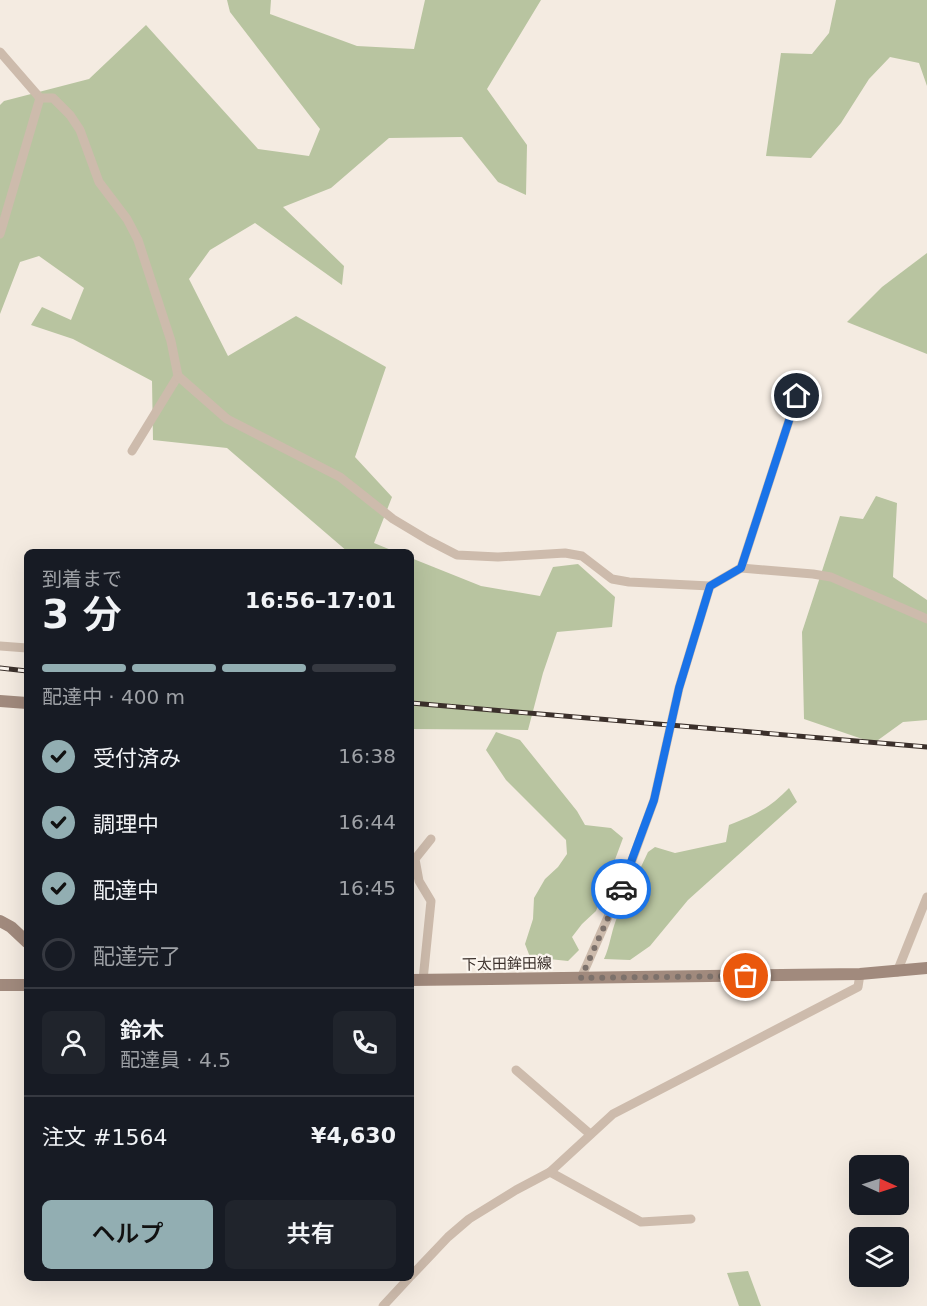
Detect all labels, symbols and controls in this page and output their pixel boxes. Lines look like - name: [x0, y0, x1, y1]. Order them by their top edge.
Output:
- pin: [771, 370, 822, 421]
- icon: home: [780, 379, 813, 412]
- text: 到着まで: [42, 567, 122, 591]
- text: 16:56–17:01: [245, 588, 396, 613]
- text: 3 分: [42, 592, 122, 637]
- text: 配達中 · 400 m: [42, 685, 185, 709]
- icon: check: [42, 740, 75, 773]
- text: 16:38: [338, 744, 396, 768]
- text: 受付済み: [93, 746, 181, 771]
- icon: check: [42, 806, 75, 839]
- text: 16:44: [338, 810, 396, 834]
- text: 調理中: [93, 812, 159, 837]
- courier: [591, 859, 651, 919]
- icon: check: [42, 872, 75, 905]
- icon: car: [605, 873, 638, 906]
- text: 16:45: [338, 876, 396, 900]
- text: 配達中: [93, 878, 159, 903]
- text: 配達完了: [93, 944, 181, 969]
- pin: [720, 950, 771, 1001]
- street label: 下太田鉾田線: [462, 954, 552, 974]
- icon: bag: [729, 959, 762, 992]
- button: person: [42, 1011, 105, 1074]
- button: phone: [333, 1011, 396, 1074]
- text: 鈴木: [120, 1018, 164, 1043]
- text: 配達員 · 4.5: [120, 1048, 231, 1072]
- text: ¥4,630: [311, 1123, 396, 1148]
- text: 注文 #1564: [42, 1125, 167, 1150]
- north arrow: [849, 1155, 909, 1215]
- map controls: [849, 1155, 909, 1287]
- button: ヘルプ: [42, 1200, 213, 1269]
- button: 共有: [225, 1200, 396, 1269]
- button: layers: [849, 1227, 909, 1287]

